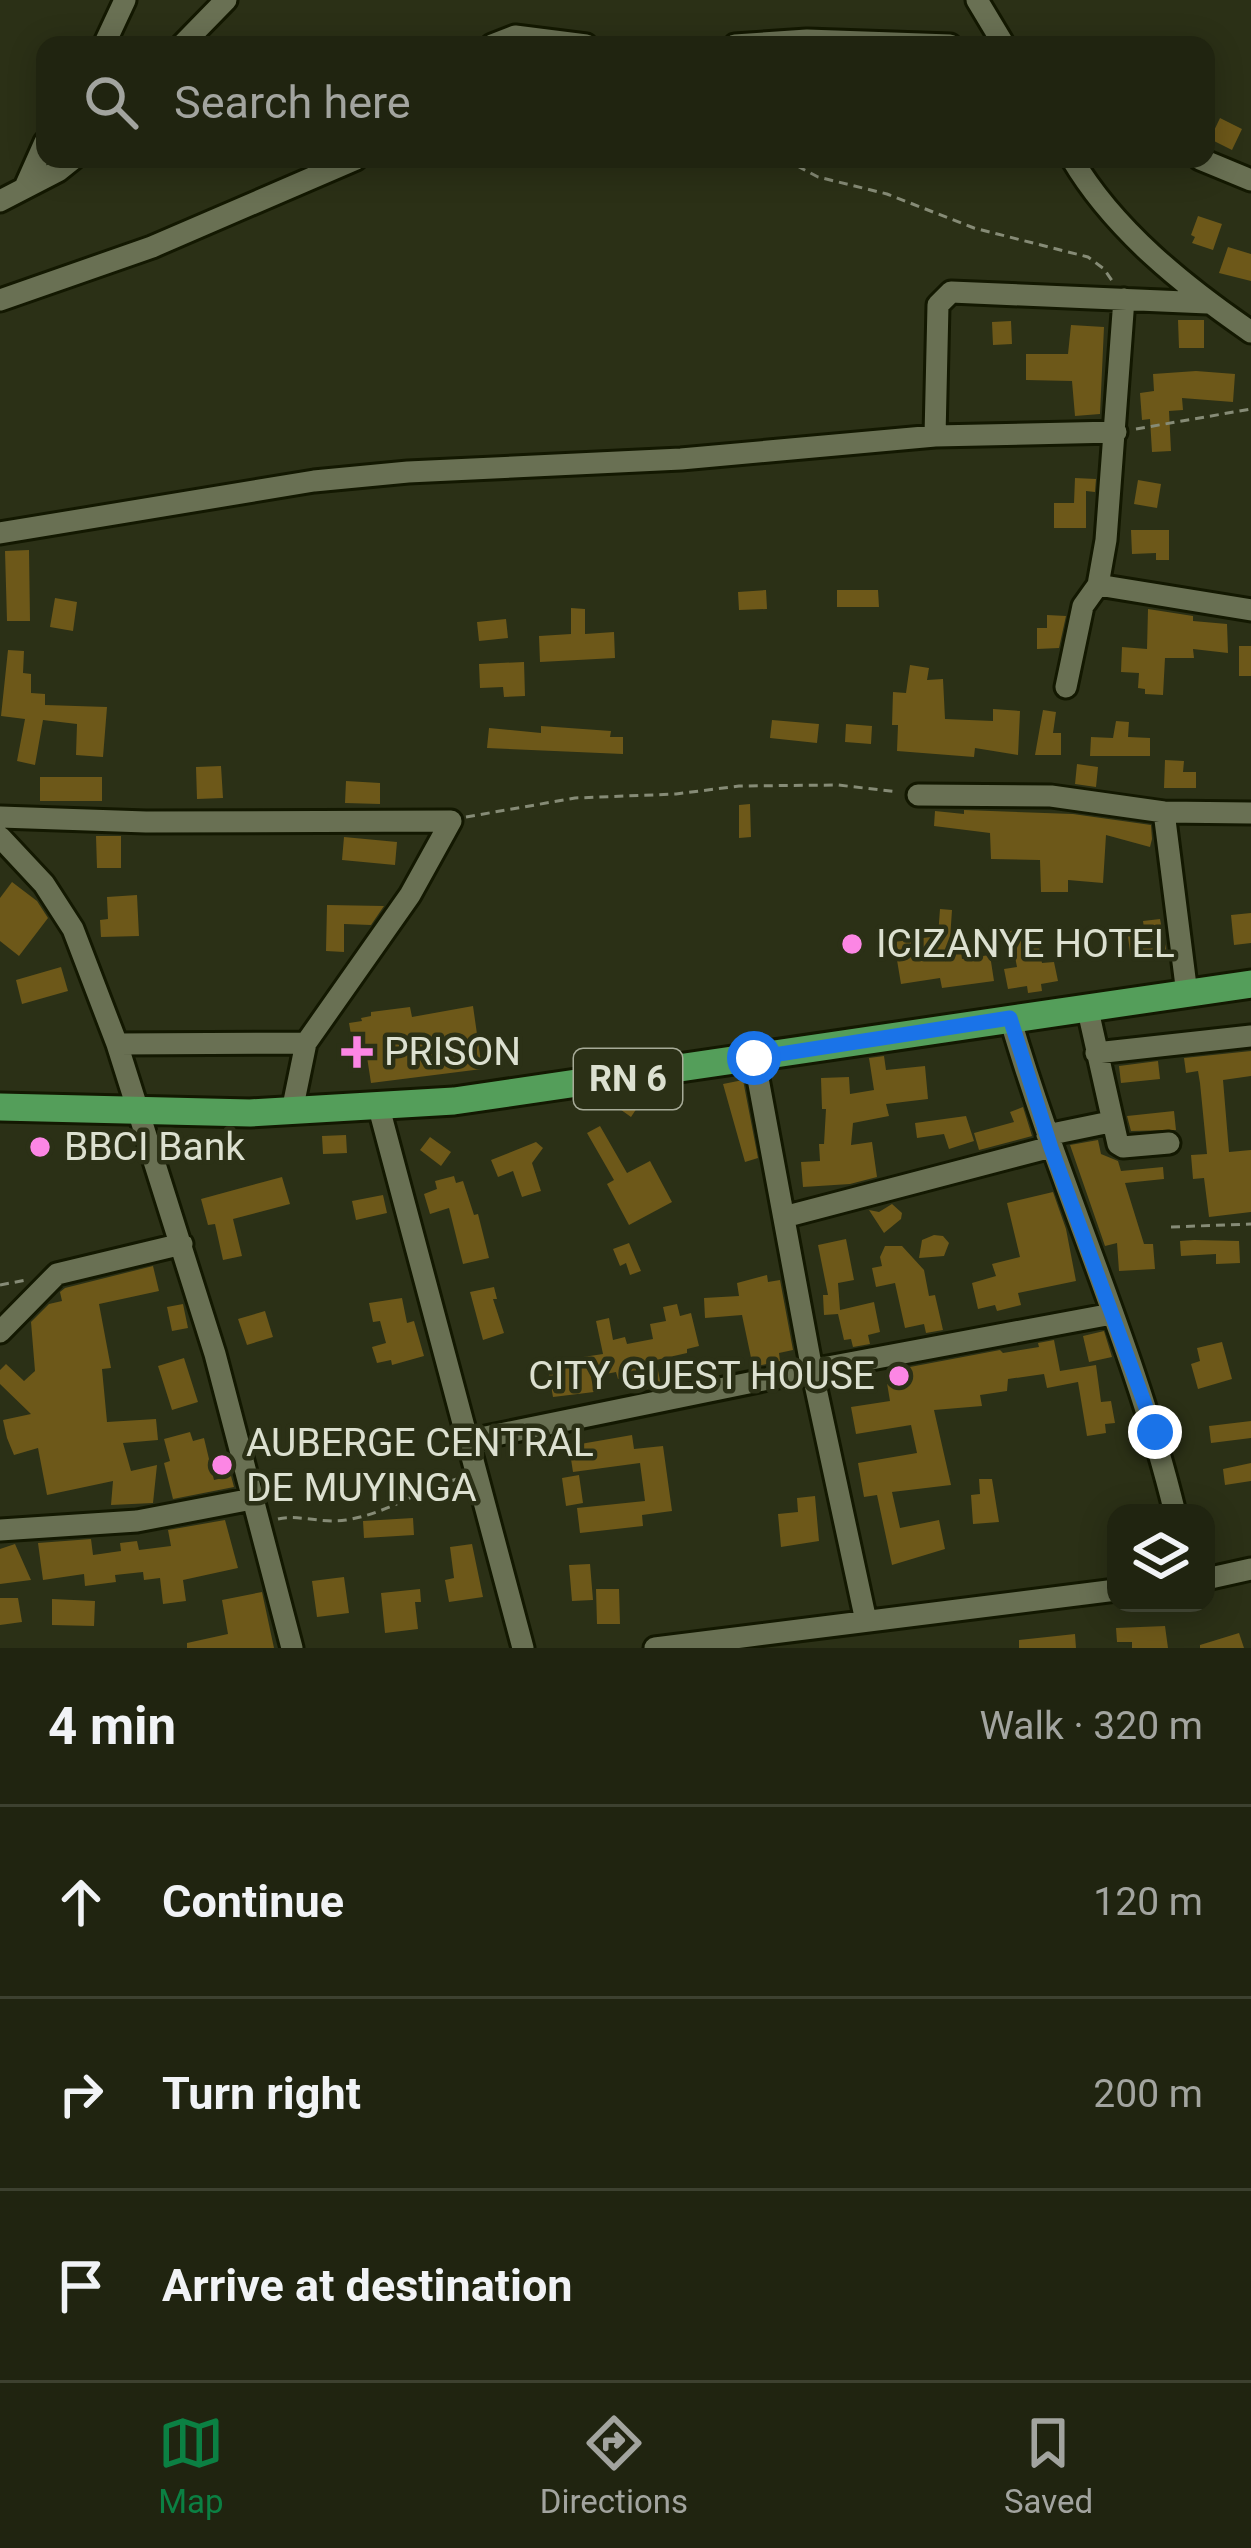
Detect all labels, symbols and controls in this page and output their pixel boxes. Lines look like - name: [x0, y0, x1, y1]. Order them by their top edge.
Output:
- search box: [36, 36, 1215, 168]
- icon: search: [78, 69, 144, 135]
- text: Search here: [174, 76, 411, 129]
- place label: ICIZANYE HOTEL: [876, 921, 1175, 967]
- marker: ICIZANYE HOTEL: [839, 931, 865, 957]
- place label: PRISON: [384, 1029, 521, 1075]
- route start: [727, 1031, 781, 1085]
- marker: PRISON: [341, 1036, 373, 1068]
- road number: RN 6: [574, 1049, 682, 1109]
- place label: BBCI Bank: [64, 1124, 245, 1170]
- marker: BBCI Bank: [27, 1134, 53, 1160]
- place label: CITY GUEST HOUSE: [528, 1353, 875, 1399]
- marker: CITY GUEST HOUSE: [886, 1363, 912, 1389]
- route end: [1128, 1405, 1182, 1459]
- place label: AUBERGE CENTRAL DE MUYINGA: [246, 1420, 594, 1511]
- marker: AUBERGE CENTRAL DE MUYINGA: [209, 1452, 235, 1478]
- map controls: [1107, 1504, 1215, 1612]
- button: layers: [1107, 1504, 1215, 1612]
- text: 4 min: [48, 1697, 176, 1756]
- text: Walk · 320 m: [979, 1703, 1203, 1749]
- icon: ahead: [48, 1869, 114, 1935]
- text: Continue: [162, 1875, 344, 1928]
- text: 120 m: [1093, 1879, 1203, 1925]
- icon: right: [48, 2061, 114, 2127]
- text: Turn right: [162, 2067, 361, 2120]
- text: 200 m: [1093, 2071, 1203, 2117]
- icon: arrive: [48, 2253, 114, 2319]
- text: Arrive at destination: [162, 2259, 573, 2312]
- tab: Map: [158, 2410, 224, 2521]
- tab: Directions: [540, 2410, 688, 2521]
- tab: Saved: [1004, 2410, 1093, 2521]

